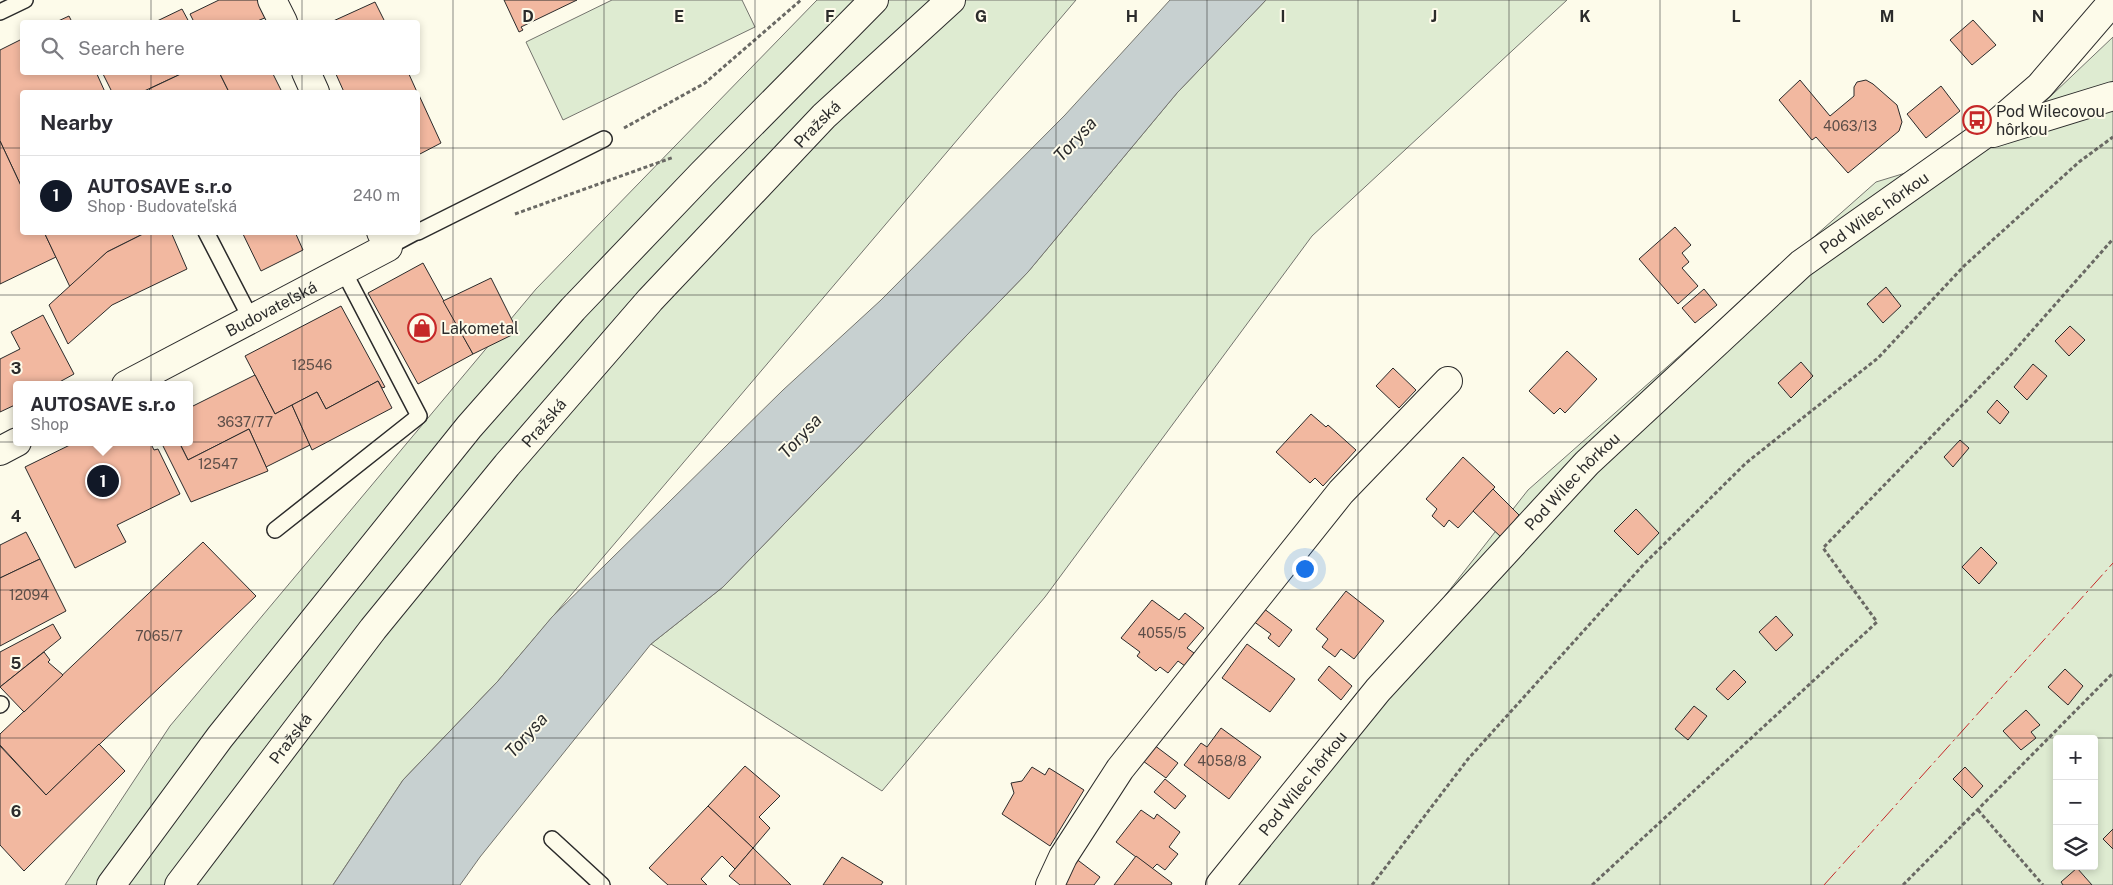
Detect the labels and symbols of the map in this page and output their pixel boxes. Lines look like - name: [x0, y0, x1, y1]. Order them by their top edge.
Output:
- text: D: [522, 7, 534, 26]
- text: E: [674, 7, 684, 26]
- text: F: [825, 7, 835, 26]
- text: G: [975, 7, 987, 26]
- text: H: [1126, 7, 1138, 26]
- text: I: [1281, 7, 1285, 26]
- text: J: [1431, 7, 1437, 26]
- text: K: [1579, 7, 1591, 26]
- text: L: [1731, 7, 1741, 26]
- text: M: [1880, 7, 1894, 26]
- text: N: [2032, 7, 2044, 26]
- street label: Pražská: [790, 96, 844, 151]
- place label: Pod Wilecovou hôrkou: [1996, 102, 2105, 139]
- bus stop icon: Pod Wilecovou hôrkou: [1962, 105, 1992, 135]
- water label: Torysa: [1049, 112, 1101, 166]
- house number: 4063/13: [1823, 118, 1877, 134]
- street label: Pod Wilec hôrkou: [1816, 167, 1932, 257]
- street label: Budovateľská: [222, 277, 320, 340]
- shop icon: Lakometal: [407, 313, 437, 343]
- place label: Lakometal: [441, 319, 519, 338]
- house number: 12546: [292, 357, 333, 373]
- text: 3: [11, 359, 21, 378]
- street label: Pražská: [517, 394, 570, 451]
- water label: Torysa: [774, 409, 826, 463]
- house number: 3637/77: [217, 414, 273, 430]
- street label: Pod Wilec hôrkou: [1520, 428, 1623, 534]
- house number: 12547: [198, 456, 238, 472]
- pin: 1: [87, 462, 119, 500]
- text: 4: [11, 507, 22, 526]
- your location: [1292, 556, 1318, 582]
- house number: 12094: [9, 587, 49, 603]
- house number: 4055/5: [1137, 625, 1187, 641]
- house number: 7065/7: [135, 628, 183, 644]
- text: 5: [11, 654, 22, 673]
- water label: Torysa: [500, 708, 552, 762]
- street label: Pražská: [265, 709, 315, 767]
- street label: Pod Wilec hôrkou: [1254, 727, 1350, 839]
- house number: 4058/8: [1197, 753, 1247, 769]
- text: 6: [11, 802, 21, 821]

